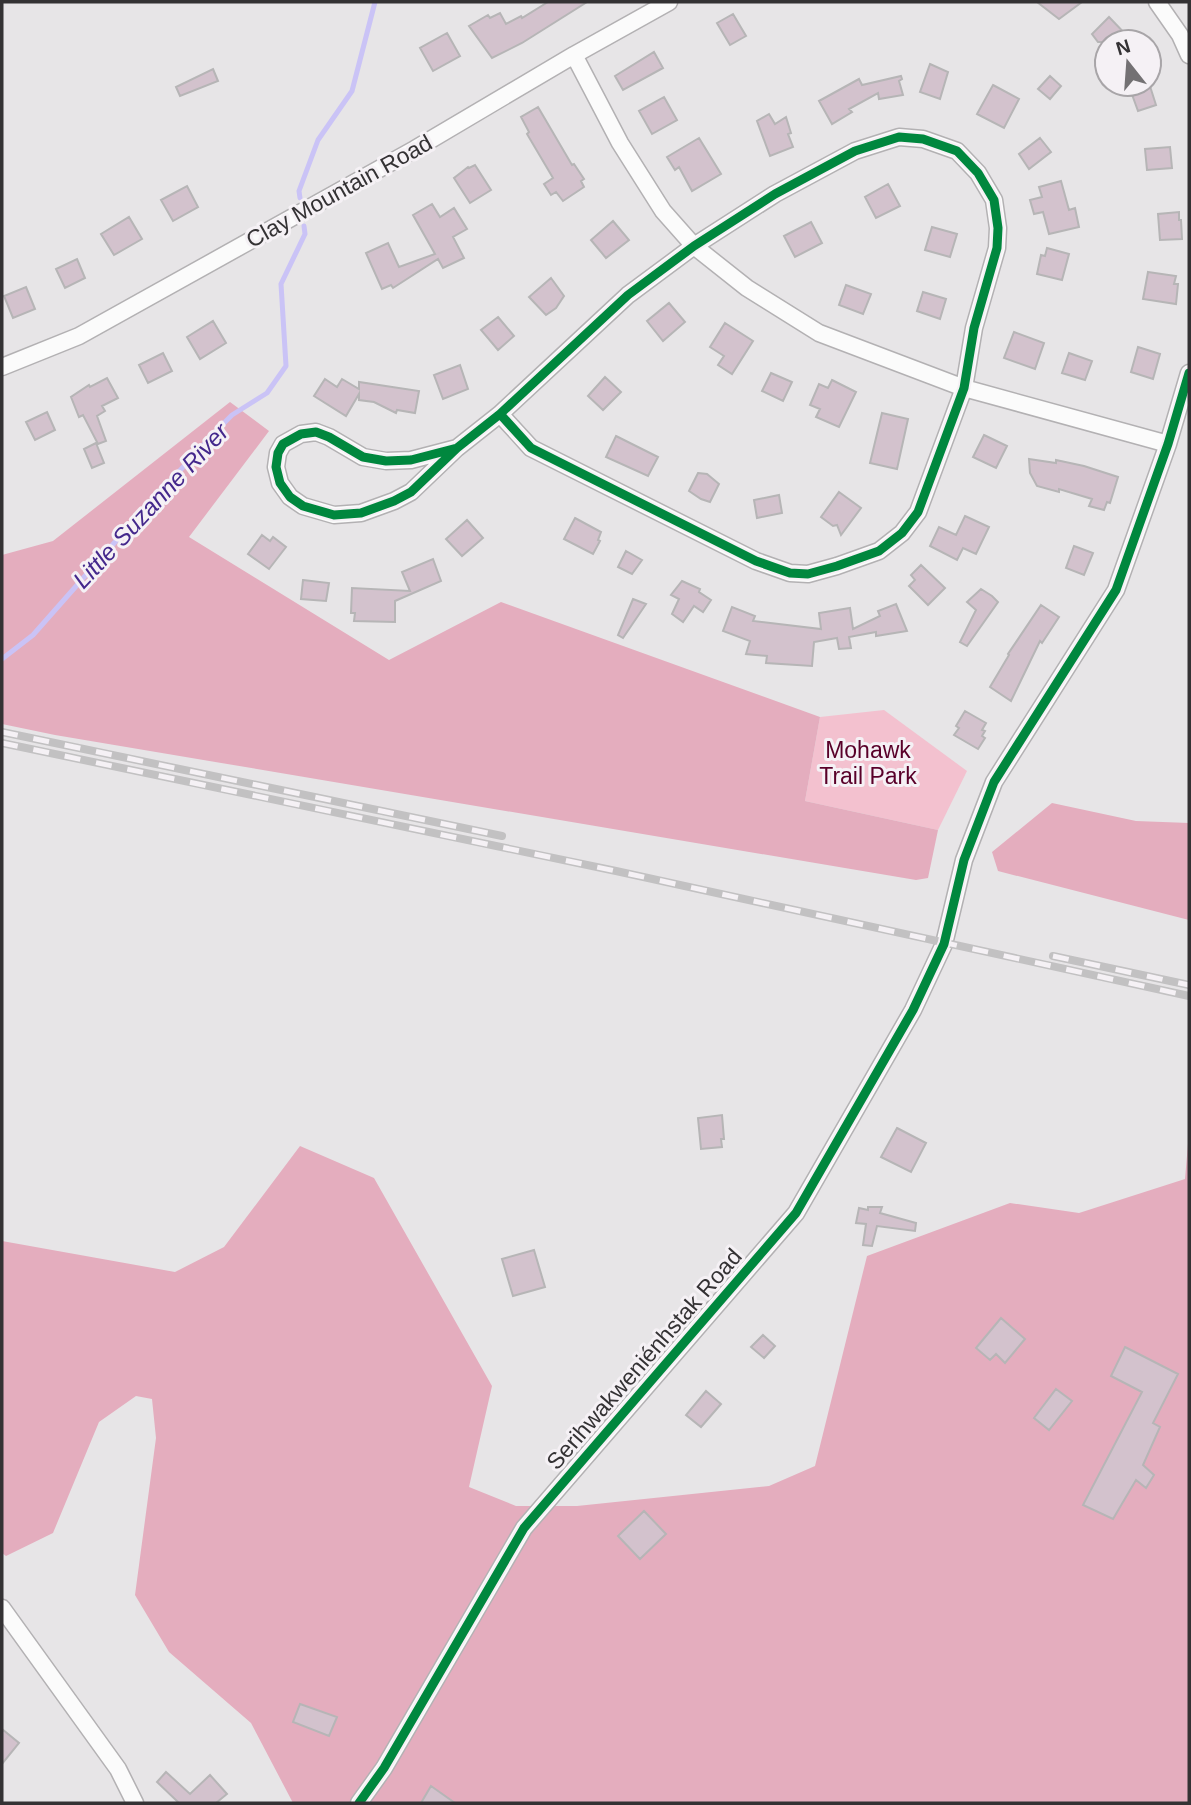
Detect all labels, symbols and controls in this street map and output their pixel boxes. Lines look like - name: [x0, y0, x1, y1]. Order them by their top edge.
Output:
- north arrow: [1093, 28, 1163, 98]
- text: N: [1114, 35, 1133, 59]
- street label: Clay Mountain Road: [242, 129, 436, 253]
- water label: Little Suzanne River: [68, 417, 234, 593]
- park label: Mohawk Trail Park: [819, 737, 917, 789]
- street label: Serihwakweniénhstak Road: [541, 1243, 747, 1475]

